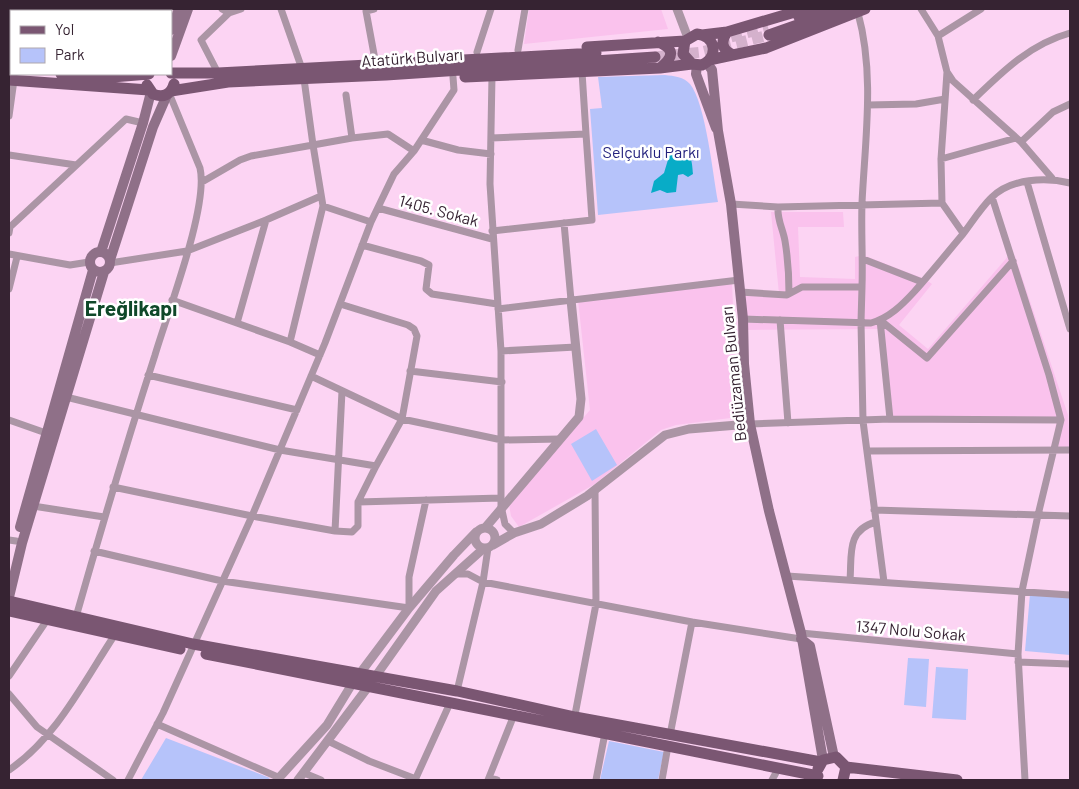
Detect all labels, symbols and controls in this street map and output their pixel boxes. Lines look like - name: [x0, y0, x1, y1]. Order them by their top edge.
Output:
- legend: [10, 10, 172, 75]
- text: Yol: [55, 20, 74, 38]
- street label: Atatürk Bulvarı: [361, 44, 463, 70]
- text: Park: [55, 45, 85, 63]
- park label: Selçuklu Parkı: [603, 142, 699, 161]
- street label: 1405. Sokak: [397, 190, 481, 230]
- district label: Ereğlikapı: [85, 295, 177, 320]
- street label: Bediüzaman Bulvarı: [716, 306, 750, 442]
- street label: 1347 Nolu Sokak: [855, 616, 967, 644]

